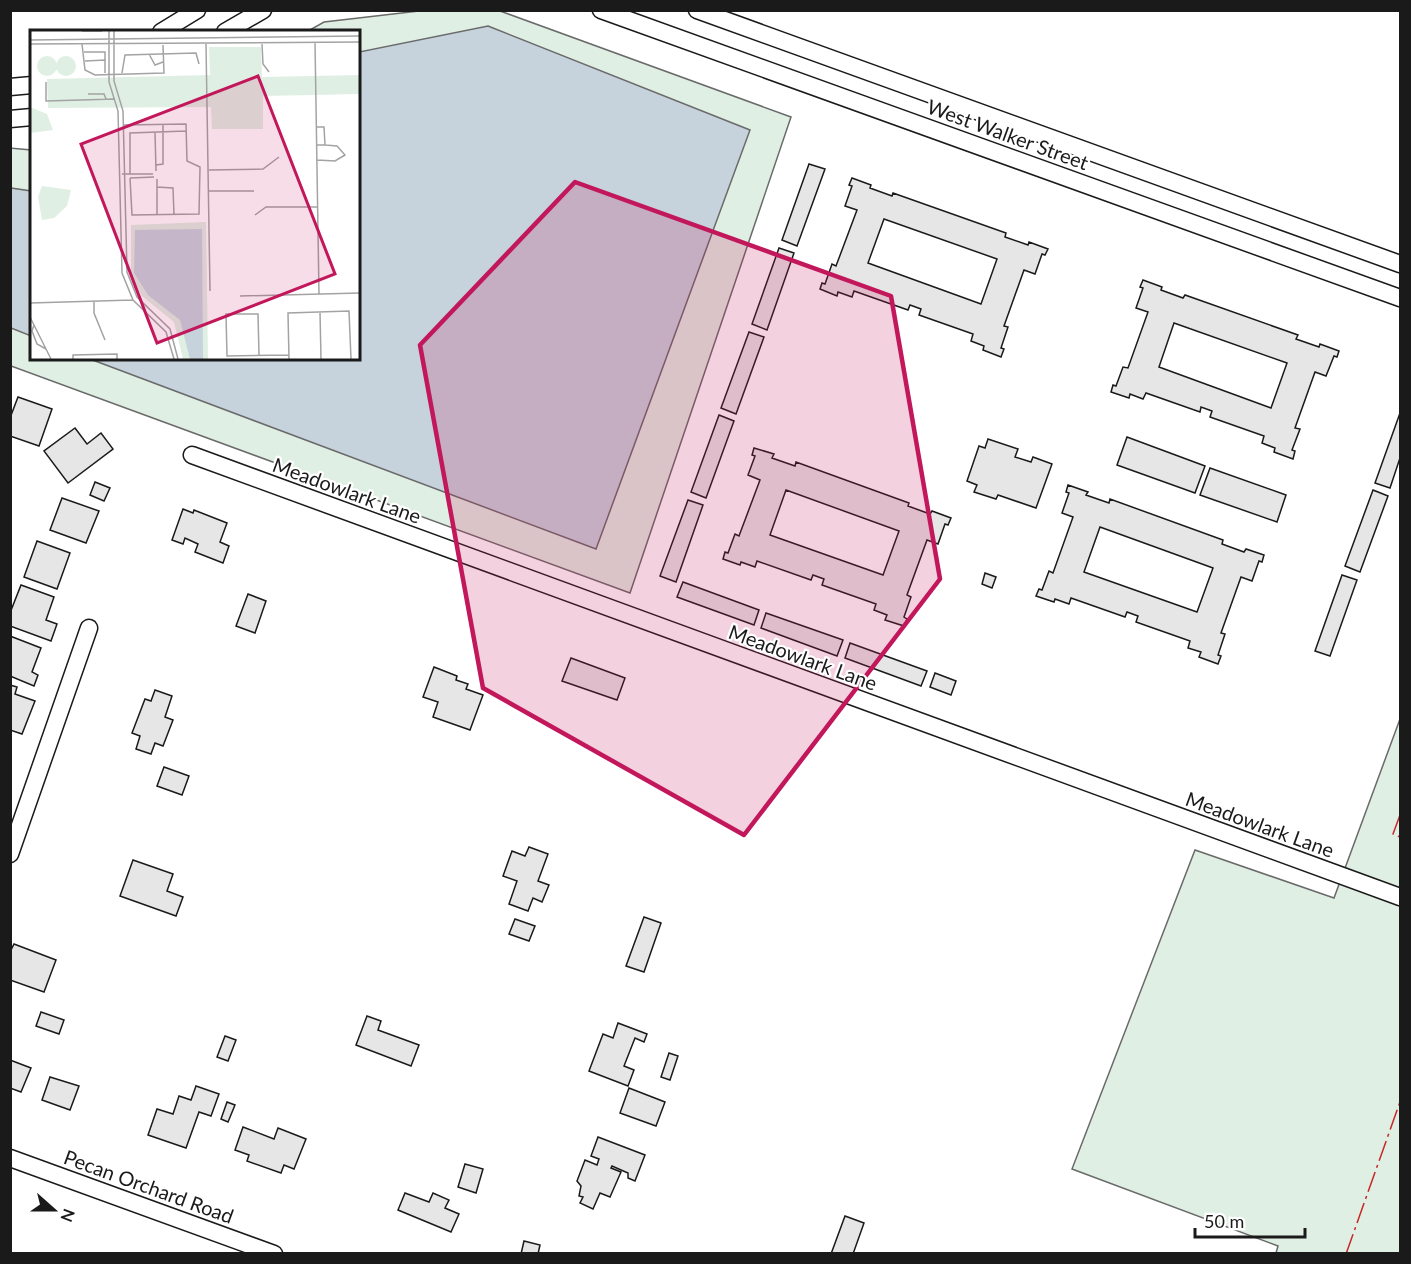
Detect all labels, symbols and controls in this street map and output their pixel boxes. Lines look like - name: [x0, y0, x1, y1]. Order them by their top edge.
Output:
- inset map: [30, 30, 360, 360]
- street label: West Walker Street: [924, 94, 1092, 174]
- street label: Meadowlark Lane: [270, 452, 424, 528]
- street label: Meadowlark Lane: [726, 619, 880, 695]
- street label: Meadowlark Lane: [1183, 786, 1337, 862]
- street label: Pecan Orchard Road: [61, 1144, 237, 1228]
- north arrow: [24, 1180, 84, 1240]
- scale bar: [1195, 1201, 1304, 1239]
- text: N: [57, 1206, 80, 1225]
- text: 50 m: [1204, 1210, 1244, 1232]

